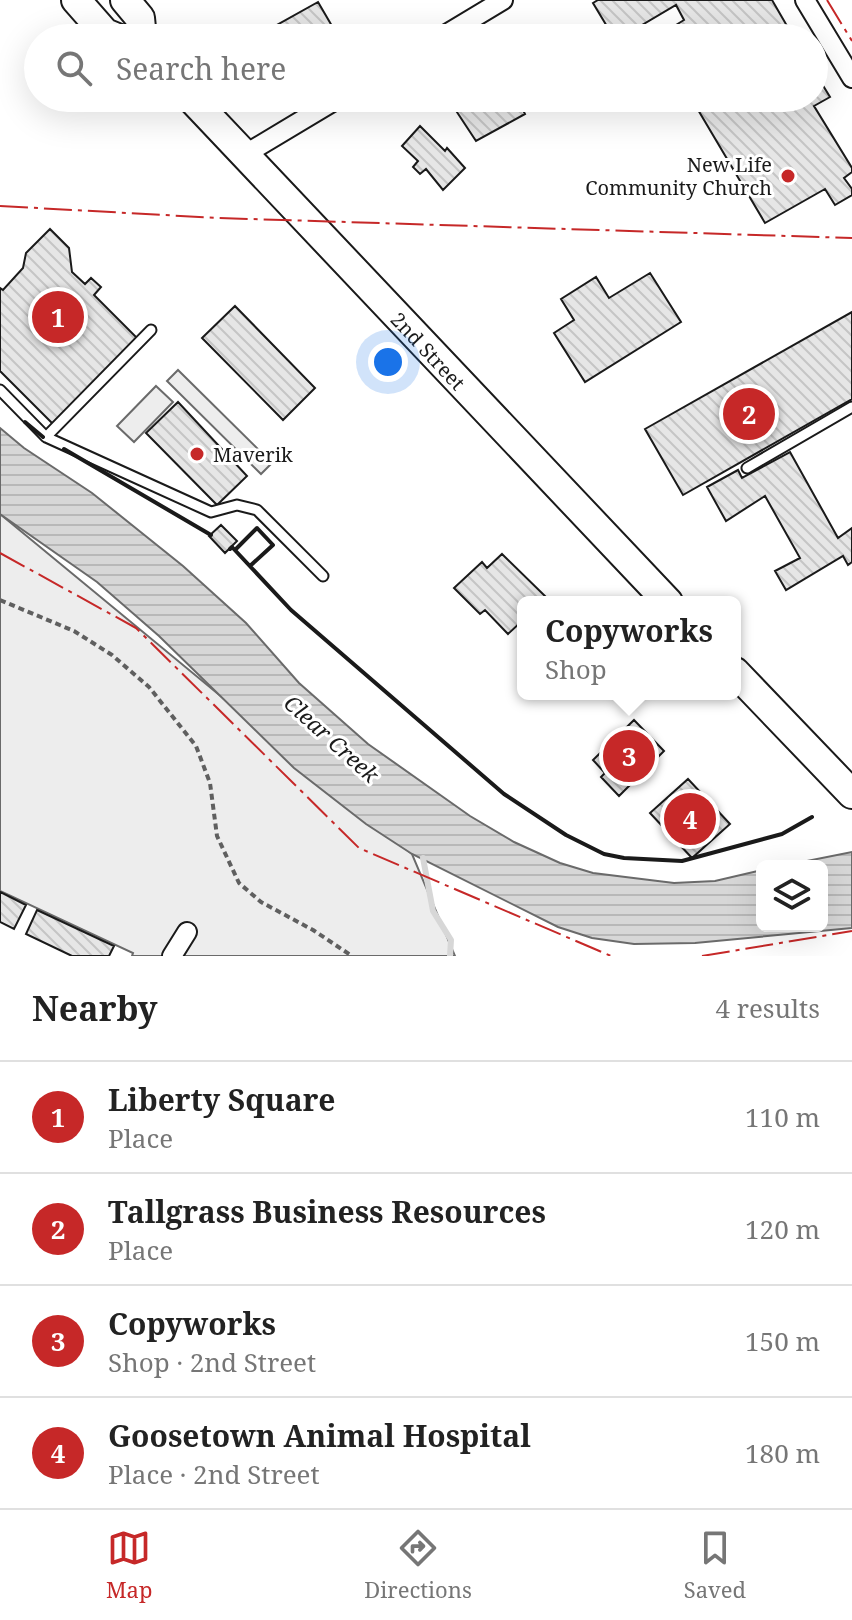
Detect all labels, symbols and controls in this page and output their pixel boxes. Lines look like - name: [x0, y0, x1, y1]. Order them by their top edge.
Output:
- search box: [24, 24, 828, 112]
- icon: search: [52, 46, 96, 90]
- text: Search here: [116, 48, 286, 89]
- place label: New Life Community Church: [585, 151, 772, 201]
- marker: New Life Community Church: [779, 167, 797, 185]
- pin: 1: [32, 287, 84, 347]
- street label: 2nd Street: [385, 306, 471, 396]
- your location: [368, 342, 408, 382]
- pin: 2: [723, 384, 775, 444]
- place label: Maverik: [213, 441, 293, 468]
- marker: Maverik: [188, 445, 206, 463]
- popup: [517, 596, 741, 700]
- text: Copyworks: [545, 610, 713, 651]
- text: Shop: [545, 651, 607, 687]
- water label: Clear Creek: [278, 687, 387, 790]
- pin: 3: [603, 726, 655, 786]
- pin: 4: [664, 789, 716, 849]
- map controls: [756, 860, 828, 932]
- button: layers: [756, 860, 828, 932]
- text: Nearby: [32, 985, 158, 1031]
- text: 4 results: [715, 990, 820, 1026]
- text: Liberty Square: [108, 1079, 336, 1120]
- text: 1: [51, 1099, 65, 1135]
- text: 110 m: [745, 1099, 820, 1135]
- text: Place: [108, 1120, 173, 1156]
- text: Tallgrass Business Resources: [108, 1191, 546, 1232]
- text: 2: [51, 1211, 65, 1247]
- text: 120 m: [745, 1211, 820, 1247]
- text: Place: [108, 1232, 173, 1268]
- text: Copyworks: [108, 1303, 276, 1344]
- text: 3: [51, 1323, 65, 1359]
- text: 150 m: [745, 1323, 820, 1359]
- text: Shop · 2nd Street: [108, 1344, 316, 1380]
- text: Goosetown Animal Hospital: [108, 1415, 531, 1456]
- text: 4: [51, 1435, 65, 1471]
- text: 180 m: [745, 1435, 820, 1471]
- text: Place · 2nd Street: [108, 1456, 320, 1492]
- tab: Map: [106, 1526, 152, 1604]
- tab: Directions: [364, 1526, 472, 1604]
- tab: Saved: [684, 1526, 746, 1604]

